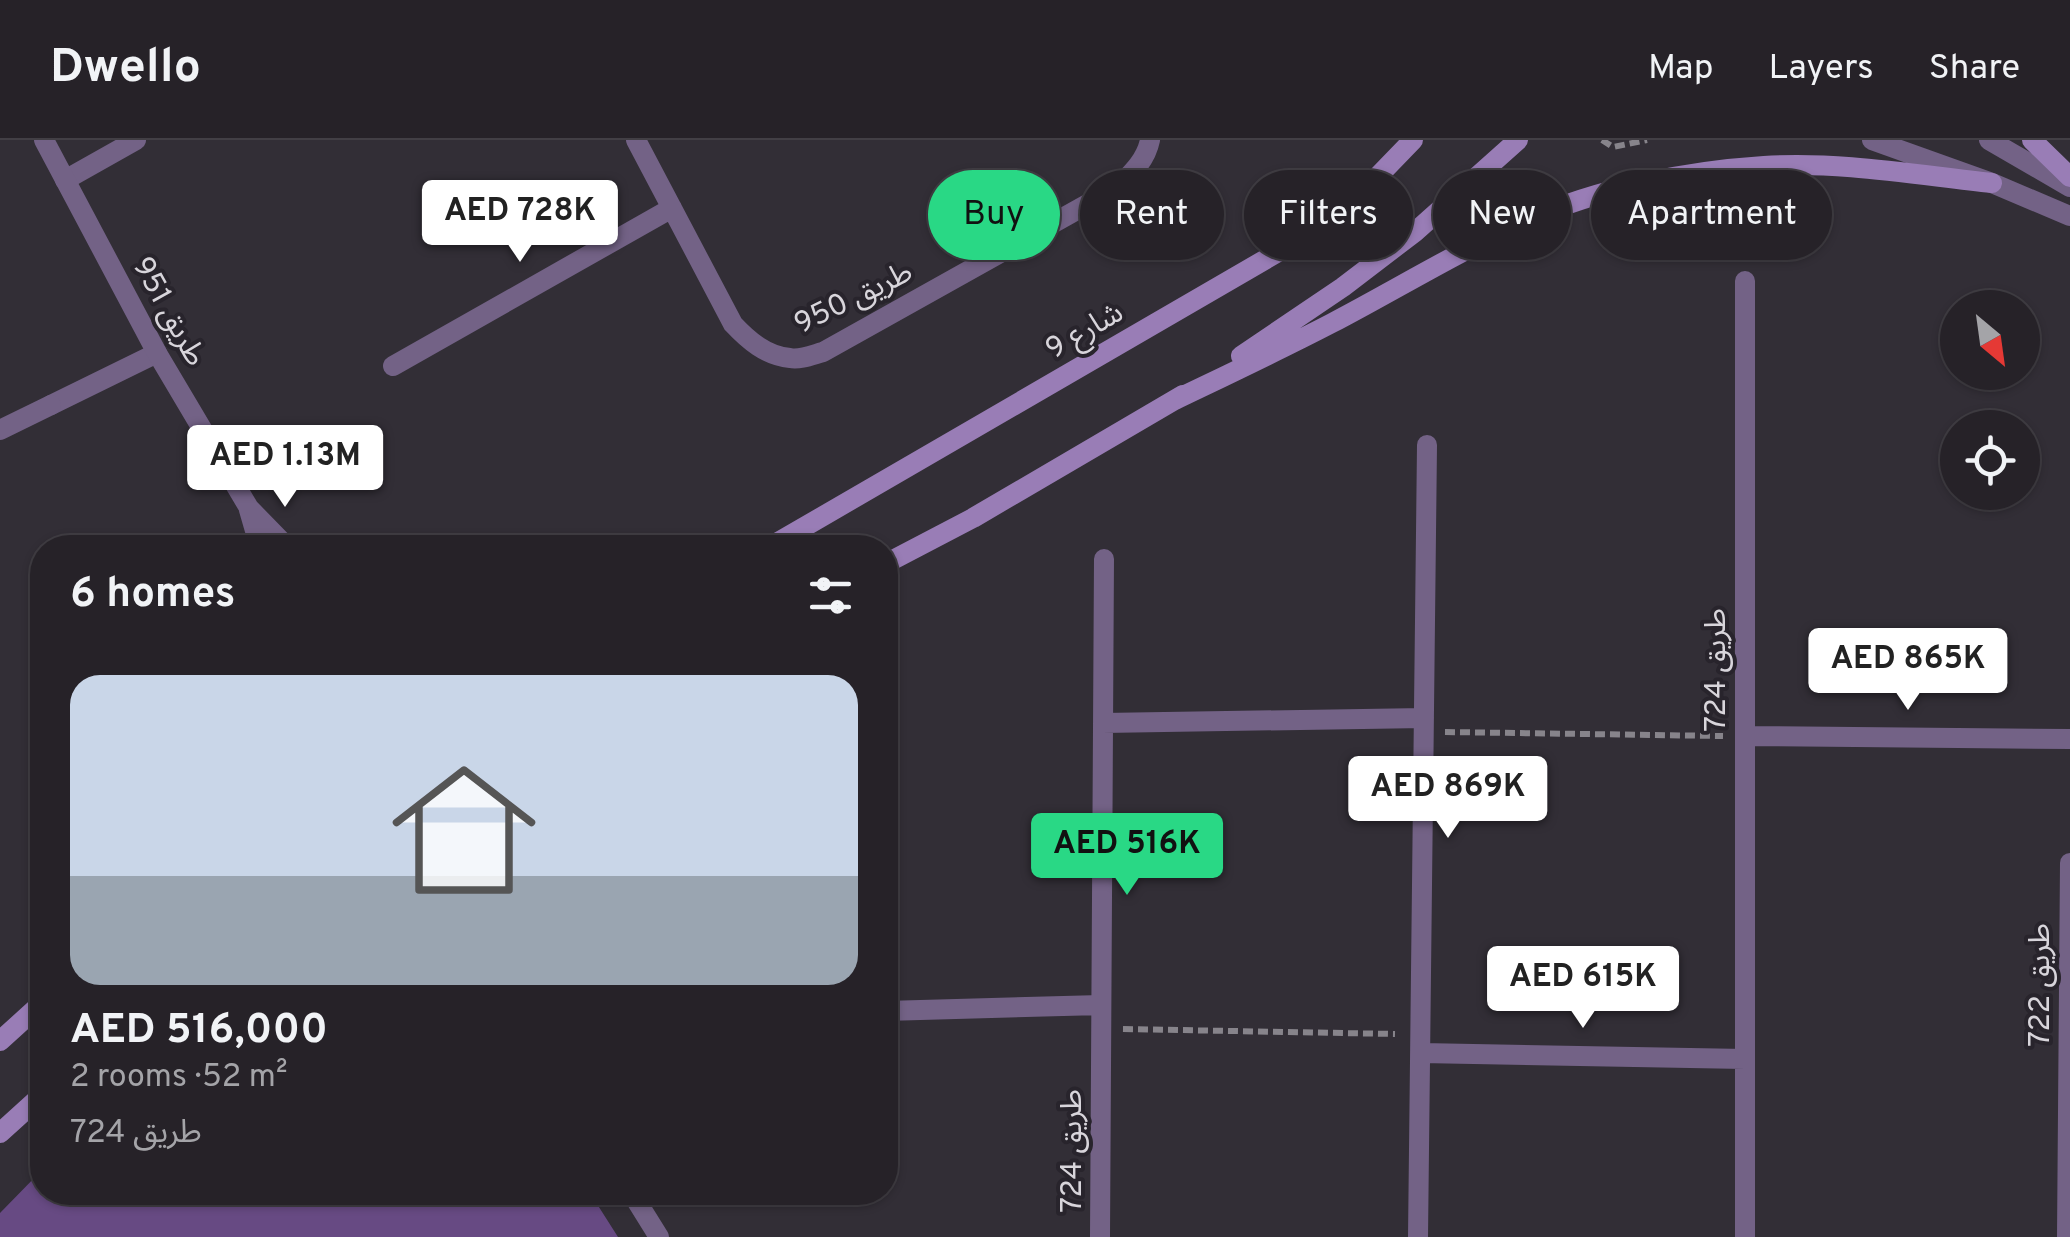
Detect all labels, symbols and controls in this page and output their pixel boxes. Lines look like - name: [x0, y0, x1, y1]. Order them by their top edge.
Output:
- text: Dwello: [50, 39, 201, 99]
- text: Map: [1648, 47, 1714, 91]
- text: Layers: [1769, 47, 1874, 91]
- text: Share: [1929, 47, 2020, 91]
- chip: Buy: [928, 170, 1060, 260]
- chip: Rent: [1080, 170, 1224, 260]
- chip: Filters: [1244, 170, 1413, 260]
- chip: New: [1433, 170, 1571, 260]
- chip: Apartment: [1591, 170, 1832, 260]
- pin: AED 728K: [417, 180, 623, 265]
- text: AED 728K: [444, 192, 596, 232]
- street label: طريق 951: [123, 251, 213, 373]
- street label: طريق 950: [789, 255, 919, 344]
- north arrow: [1940, 290, 2040, 390]
- map controls: [1940, 290, 2040, 510]
- street label: شارع 9: [1040, 295, 1131, 370]
- button: locate: [1940, 410, 2040, 510]
- pin: AED 1.13M: [171, 425, 399, 510]
- text: AED 1.13M: [209, 437, 361, 477]
- icon: filters: [803, 568, 858, 623]
- text: 6 homes: [70, 569, 235, 622]
- street label: طريق 724: [1699, 608, 1736, 732]
- pin: AED 865K: [1805, 628, 2011, 713]
- text: AED 865K: [1830, 640, 1986, 680]
- icon: home: [374, 740, 554, 920]
- pin: AED 869K: [1345, 756, 1551, 841]
- text: AED 869K: [1370, 768, 1526, 808]
- pin: AED 516K: [1024, 813, 1230, 898]
- text: AED 516K: [1053, 825, 1201, 865]
- street label: طريق 722: [2023, 923, 2060, 1047]
- pin: AED 615K: [1480, 946, 1686, 1031]
- text: AED 615K: [1509, 958, 1657, 998]
- text: AED 516,000: [70, 1005, 328, 1058]
- text: 2 rooms · 52 m²: [70, 1058, 287, 1098]
- street label: طريق 724: [1055, 1089, 1092, 1213]
- text: طريق 724: [70, 1114, 202, 1154]

